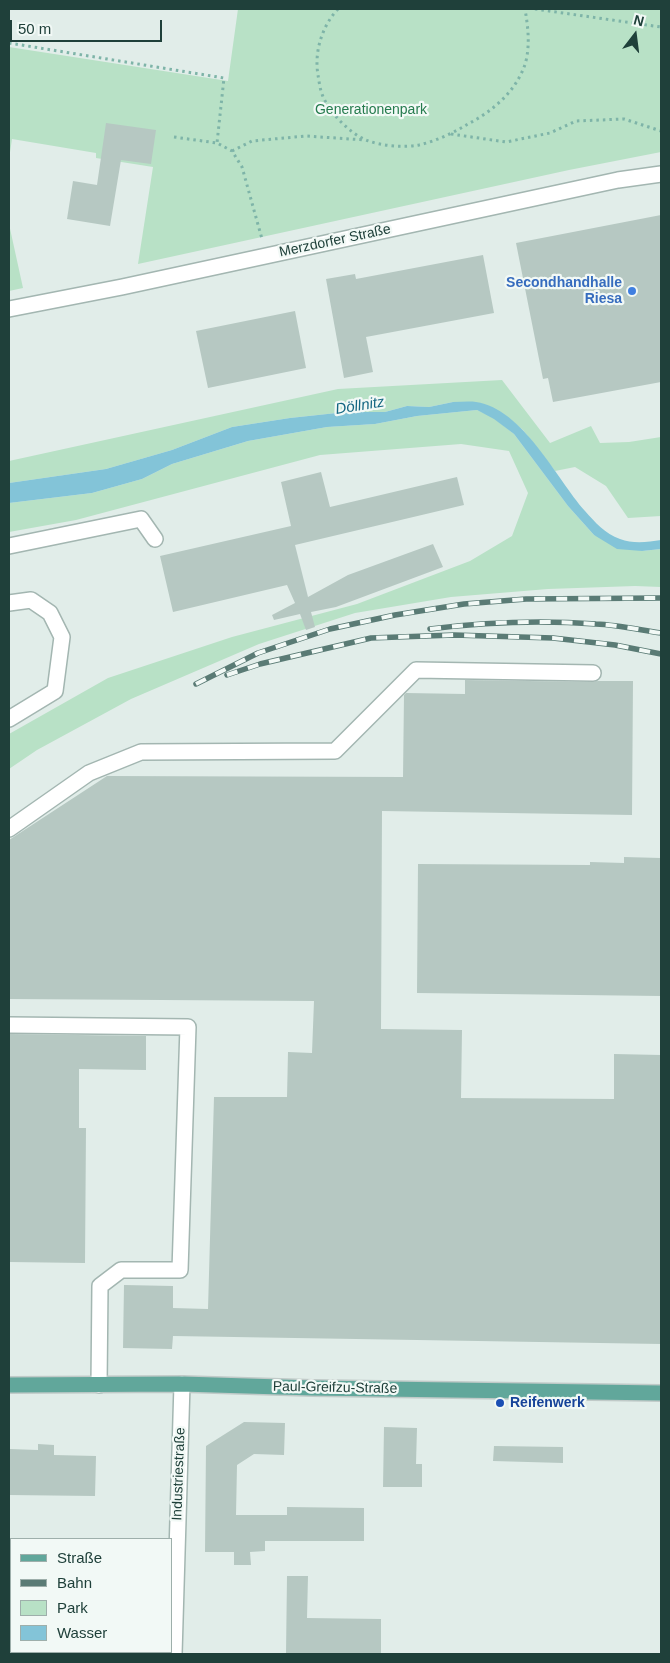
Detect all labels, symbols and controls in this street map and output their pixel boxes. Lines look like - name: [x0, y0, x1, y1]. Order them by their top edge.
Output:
- scale bar: [12, 10, 165, 42]
- north arrow: [610, 10, 660, 60]
- text: N: [632, 11, 646, 30]
- text: 50 m: [18, 20, 51, 37]
- park label: Generationenpark: [315, 102, 427, 118]
- street label: Merzdorfer Straße: [278, 221, 392, 261]
- place label: Secondhandhalle Riesa: [506, 275, 622, 308]
- marker: Secondhandhalle Riesa: [626, 285, 638, 297]
- water label: Döllnitz: [334, 393, 386, 419]
- street label: Paul-Greifzu-Straße: [273, 1379, 397, 1397]
- place label: Reifenwerk: [510, 1395, 585, 1411]
- marker: Reifenwerk: [494, 1397, 506, 1409]
- street label: Industriestraße: [169, 1427, 189, 1521]
- legend: [10, 1538, 172, 1653]
- text: Straße: [57, 1549, 102, 1566]
- text: Bahn: [57, 1574, 92, 1591]
- text: Park: [57, 1599, 88, 1616]
- text: Wasser: [57, 1624, 107, 1641]

